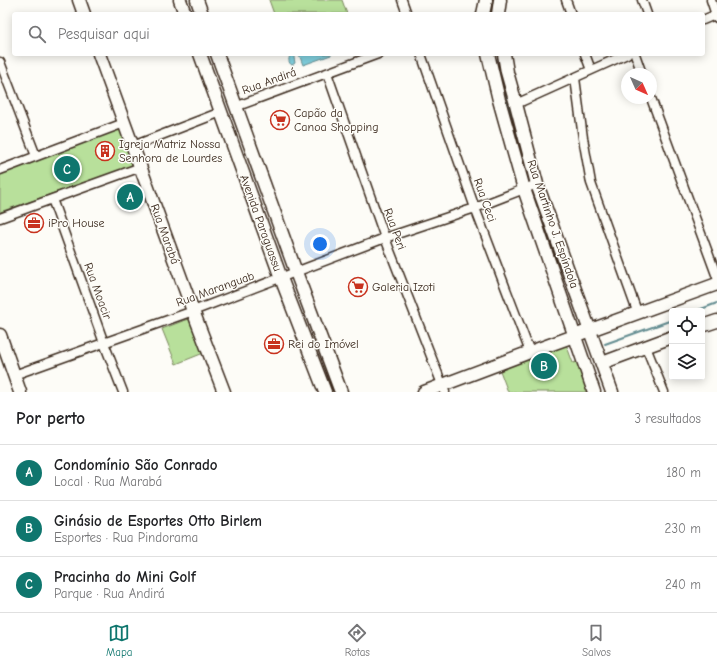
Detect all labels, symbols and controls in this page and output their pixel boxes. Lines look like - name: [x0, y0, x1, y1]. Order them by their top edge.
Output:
- search box: [12, 12, 705, 56]
- icon: search: [26, 23, 48, 45]
- text: Pesquisar aqui: [58, 25, 150, 43]
- street label: Rua Andirá: [240, 65, 298, 97]
- north arrow: [621, 68, 657, 104]
- place label: Capão da Canoa Shopping: [294, 106, 379, 134]
- supermarket icon: Capão da Canoa Shopping: [269, 109, 291, 131]
- place label: Igreja Matriz Nossa Senhora de Lourdes: [119, 137, 222, 165]
- building icon: Igreja Matriz Nossa Senhora de Lourdes: [94, 140, 116, 162]
- pin: C: [54, 154, 80, 184]
- street label: Rua Martinho J. Espíndola: [524, 158, 582, 290]
- street label: Avenida Paraguassu: [237, 173, 285, 273]
- street label: Rua Ceci: [471, 176, 499, 224]
- pin: A: [117, 182, 143, 212]
- street label: Rua Marabá: [148, 202, 182, 266]
- street label: Rua Peri: [381, 206, 409, 252]
- office icon: iPro House: [23, 212, 45, 234]
- place label: iPro House: [48, 216, 105, 230]
- your location: [310, 234, 330, 254]
- street label: Rua Moacir: [81, 261, 115, 321]
- street label: Rua Maranguab: [174, 268, 256, 310]
- supermarket icon: Galeria Izoti: [347, 276, 369, 298]
- place label: Galeria Izoti: [372, 280, 435, 294]
- map controls: [669, 308, 705, 380]
- button: locate: [669, 308, 705, 344]
- office icon: Rei do Imóvel: [263, 333, 285, 355]
- place label: Rei do Imóvel: [288, 337, 359, 351]
- button: layers: [669, 344, 705, 380]
- pin: B: [531, 351, 557, 381]
- text: Por perto: [16, 409, 85, 428]
- text: 3 resultados: [635, 411, 701, 426]
- text: Condomínio São Conrado: [54, 456, 218, 474]
- text: A: [25, 465, 33, 480]
- text: 180 m: [666, 465, 701, 480]
- text: Local · Rua Marabá: [54, 474, 162, 489]
- text: Ginásio de Esportes Otto Birlem: [54, 512, 262, 530]
- text: B: [25, 521, 33, 536]
- text: 230 m: [665, 521, 701, 536]
- text: Esportes · Rua Pindorama: [54, 530, 198, 545]
- text: Pracinha do Mini Golf: [54, 568, 196, 586]
- text: C: [25, 577, 33, 592]
- text: 240 m: [665, 577, 701, 592]
- text: Parque · Rua Andirá: [54, 586, 165, 601]
- tab: Mapa: [106, 622, 133, 659]
- tab: Rotas: [345, 622, 370, 659]
- tab: Salvos: [582, 622, 611, 659]

